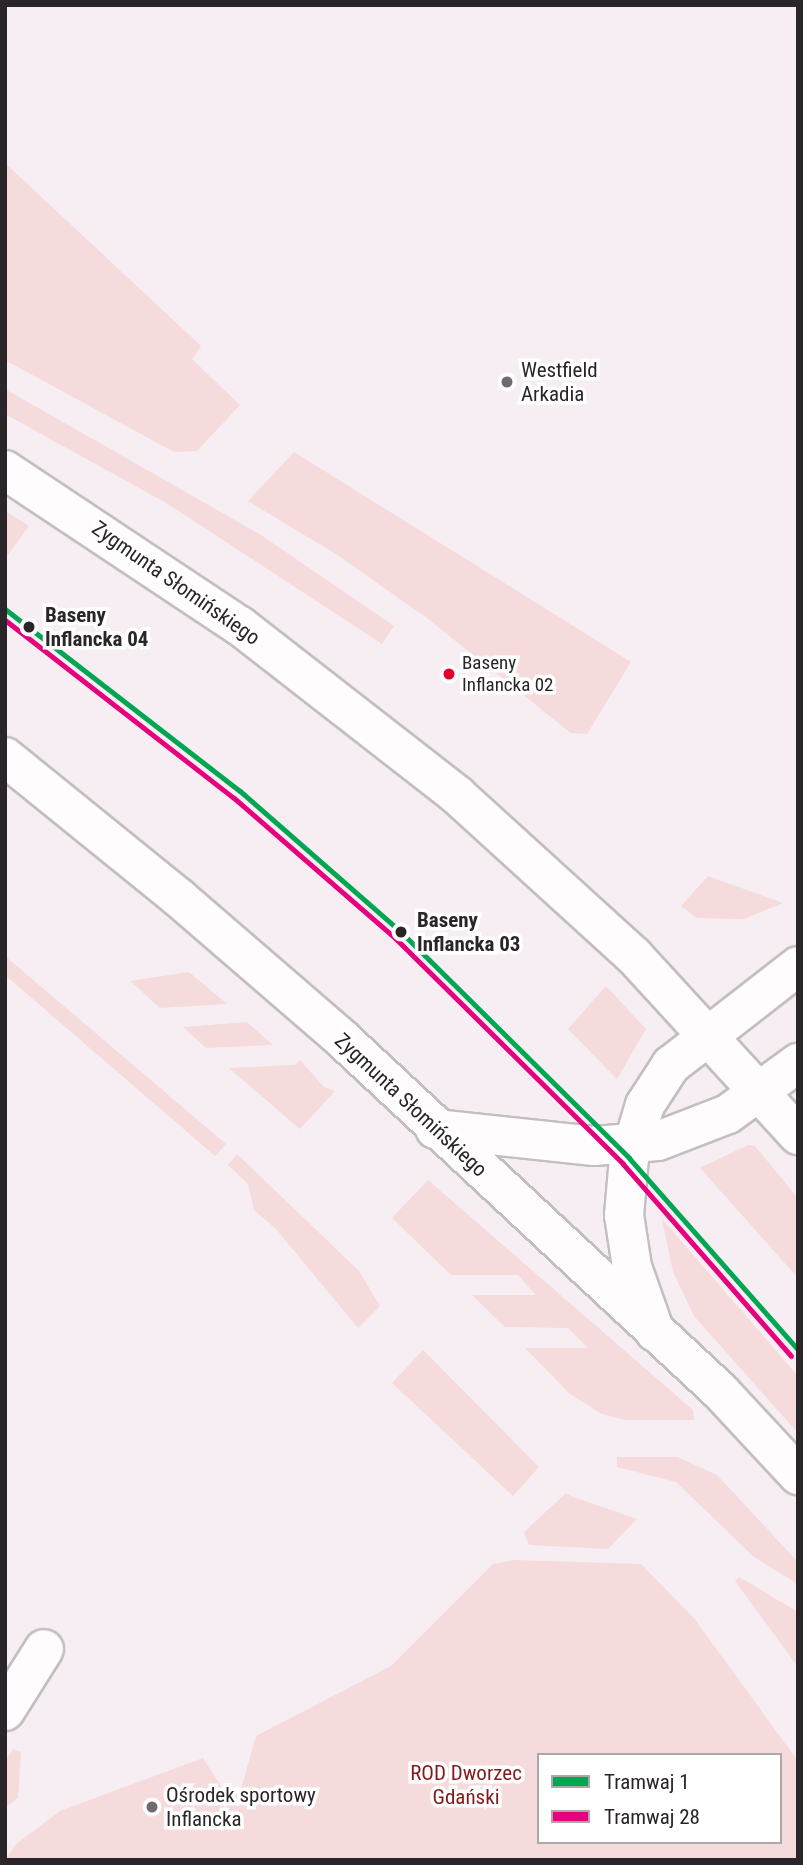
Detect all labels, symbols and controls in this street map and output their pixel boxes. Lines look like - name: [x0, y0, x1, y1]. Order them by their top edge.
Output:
- place label: Westfield Arkadia: [521, 357, 598, 407]
- marker: Westfield Arkadia: [499, 374, 515, 390]
- street label: Zygmunta Słomińskiego: [87, 516, 265, 650]
- place label: Baseny Inflancka 04: [45, 602, 148, 652]
- marker: Baseny Inflancka 04: [19, 617, 39, 637]
- place label: Baseny Inflancka 02: [462, 652, 553, 696]
- marker: Baseny Inflancka 02: [442, 667, 456, 681]
- place label: Baseny Inflancka 03: [417, 907, 520, 957]
- marker: Baseny Inflancka 03: [391, 922, 411, 942]
- street label: Zygmunta Słomińskiego: [330, 1028, 492, 1182]
- legend: [537, 1753, 782, 1844]
- park label: ROD Dworzec Gdański: [410, 1760, 522, 1810]
- text: Tramwaj 1: [604, 1770, 690, 1794]
- place label: Ośrodek sportowy Inflancka: [166, 1782, 316, 1832]
- marker: Ośrodek sportowy Inflancka: [144, 1799, 160, 1815]
- text: Tramwaj 28: [604, 1805, 700, 1829]

